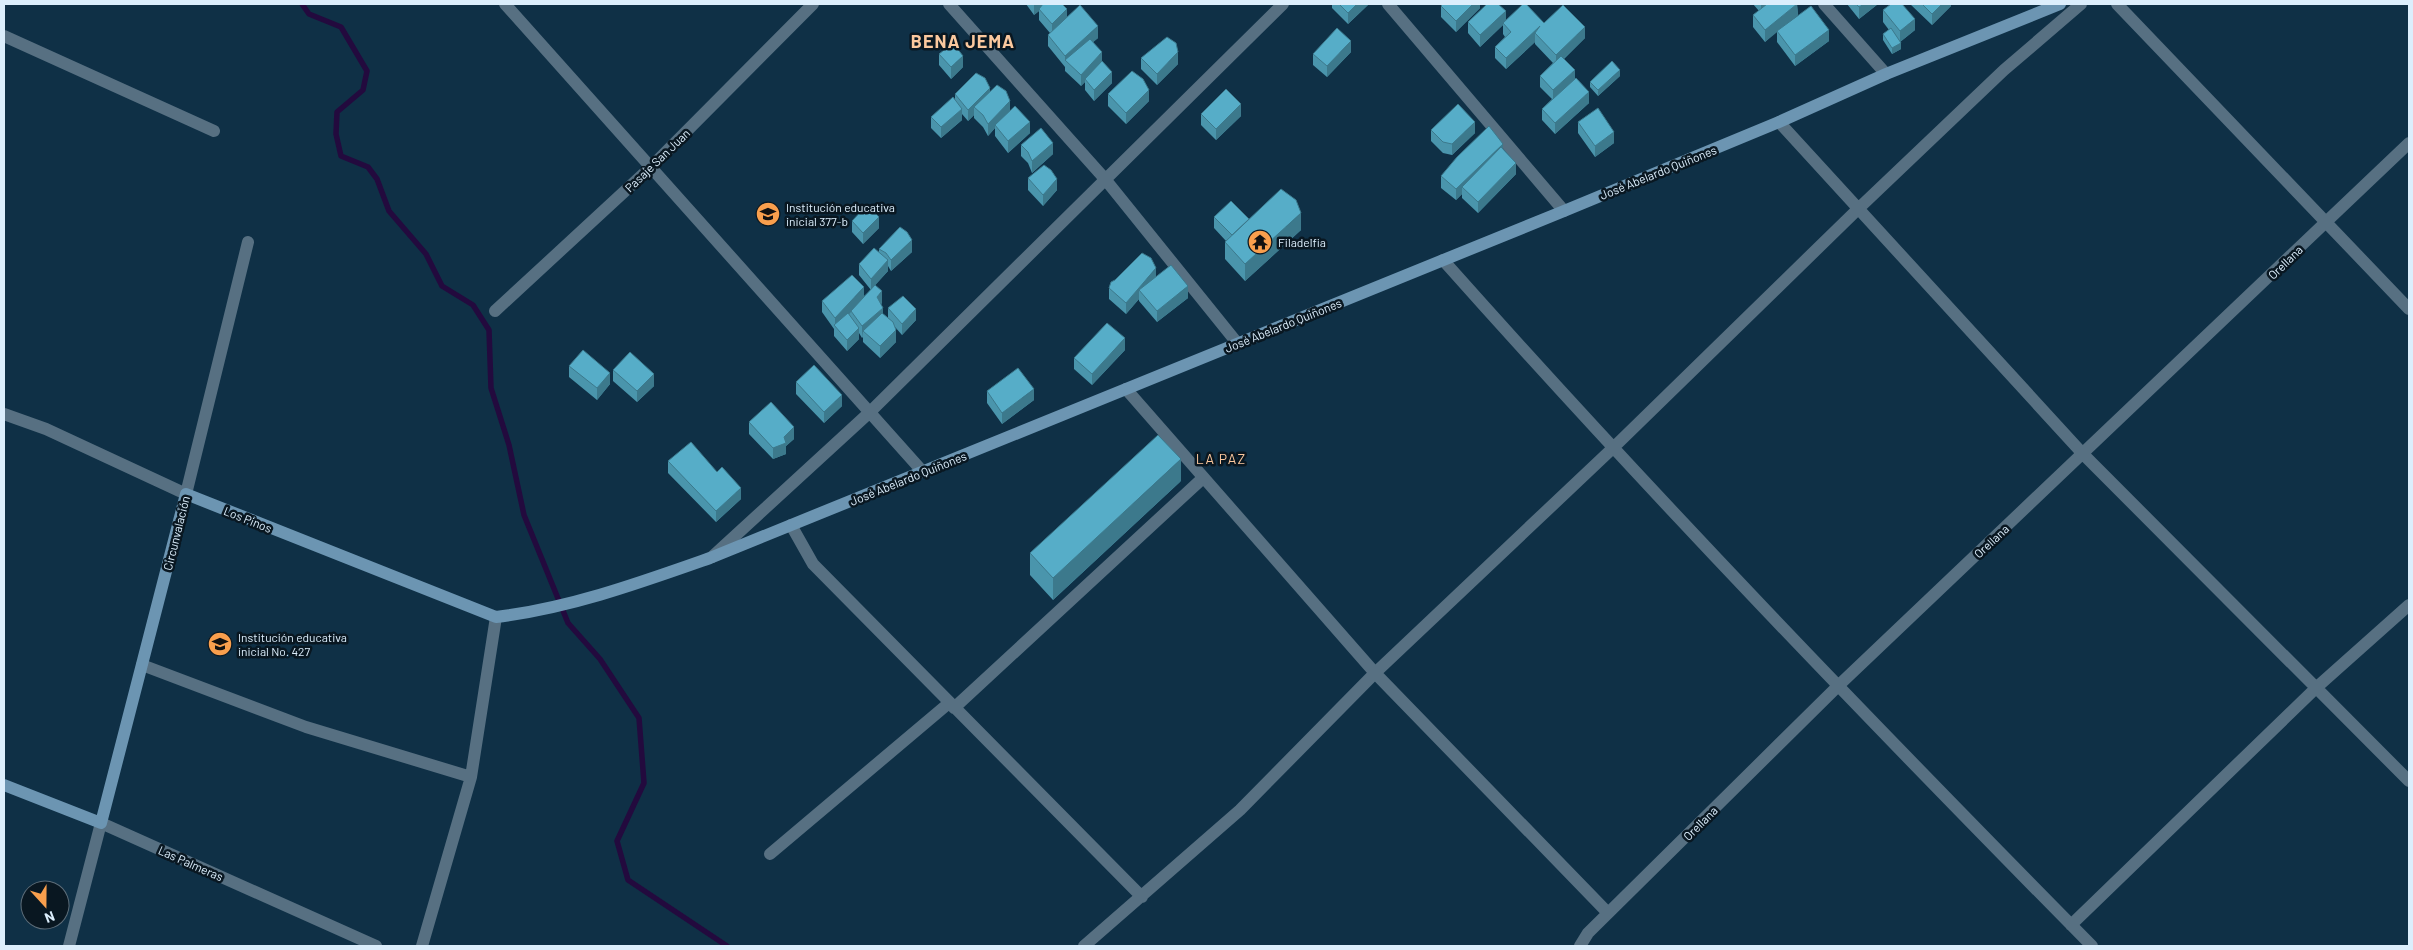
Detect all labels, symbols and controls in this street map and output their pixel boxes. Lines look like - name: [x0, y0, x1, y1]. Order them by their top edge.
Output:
- district label: BENA JEMA: [911, 30, 1015, 52]
- street label: Pasaje San Juan: [622, 126, 692, 194]
- street label: José Abelardo Quiñones: [1598, 142, 1719, 202]
- place label: Institución educativa inicial 377-b: [786, 200, 895, 228]
- school or university icon: Institución educativa inicial 377-b: [755, 201, 781, 227]
- temple icon: Filadelfia: [1247, 229, 1273, 255]
- place label: Filadelfia: [1278, 235, 1326, 249]
- street label: Orellana: [2265, 242, 2305, 282]
- street label: José Abelardo Quiñones: [1223, 295, 1344, 355]
- street label: José Abelardo Quiñones: [848, 448, 969, 508]
- district label: LA PAZ: [1196, 450, 1246, 467]
- street label: Circunvalación: [160, 494, 192, 572]
- street label: Los Pinos: [222, 503, 274, 535]
- street label: Orellana: [1971, 521, 2011, 561]
- place label: Institución educativa inicial No. 427: [238, 630, 347, 658]
- school or university icon: Institución educativa inicial No. 427: [207, 631, 233, 657]
- street label: Orellana: [1680, 803, 1720, 843]
- street label: Las Palmeras: [156, 842, 226, 884]
- north arrow: [20, 880, 70, 930]
- text: N: [42, 908, 57, 927]

